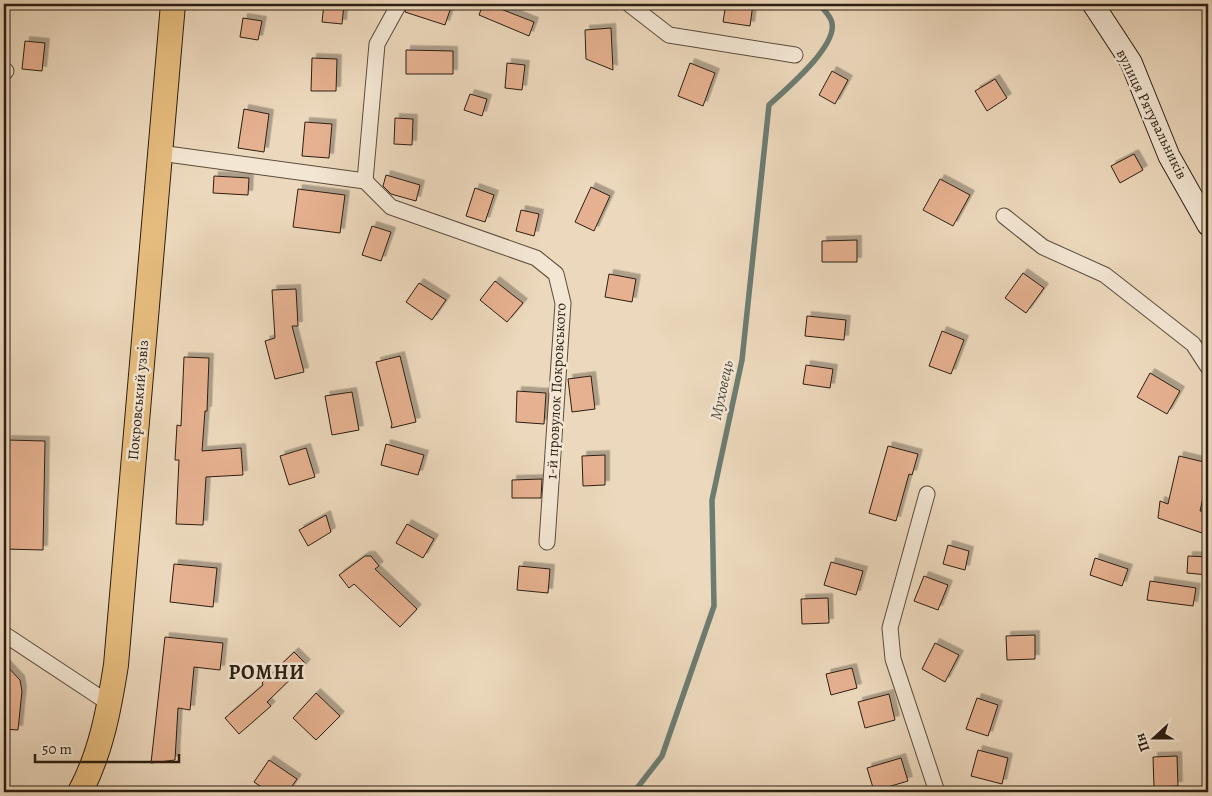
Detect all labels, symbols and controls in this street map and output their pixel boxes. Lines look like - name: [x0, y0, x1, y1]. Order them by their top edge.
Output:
- street label: вулиця Рятувальників: [1112, 46, 1192, 182]
- street label: 1-й провулок Покровського: [541, 302, 571, 480]
- street label: Покровський узвіз: [123, 339, 153, 461]
- water label: Муховець: [705, 358, 739, 422]
- district label: РОМНИ: [229, 659, 305, 686]
- north arrow: [1130, 714, 1180, 764]
- scale bar: [35, 731, 179, 763]
- text: Пн: [1130, 731, 1154, 754]
- text: 50 m: [42, 739, 72, 759]

